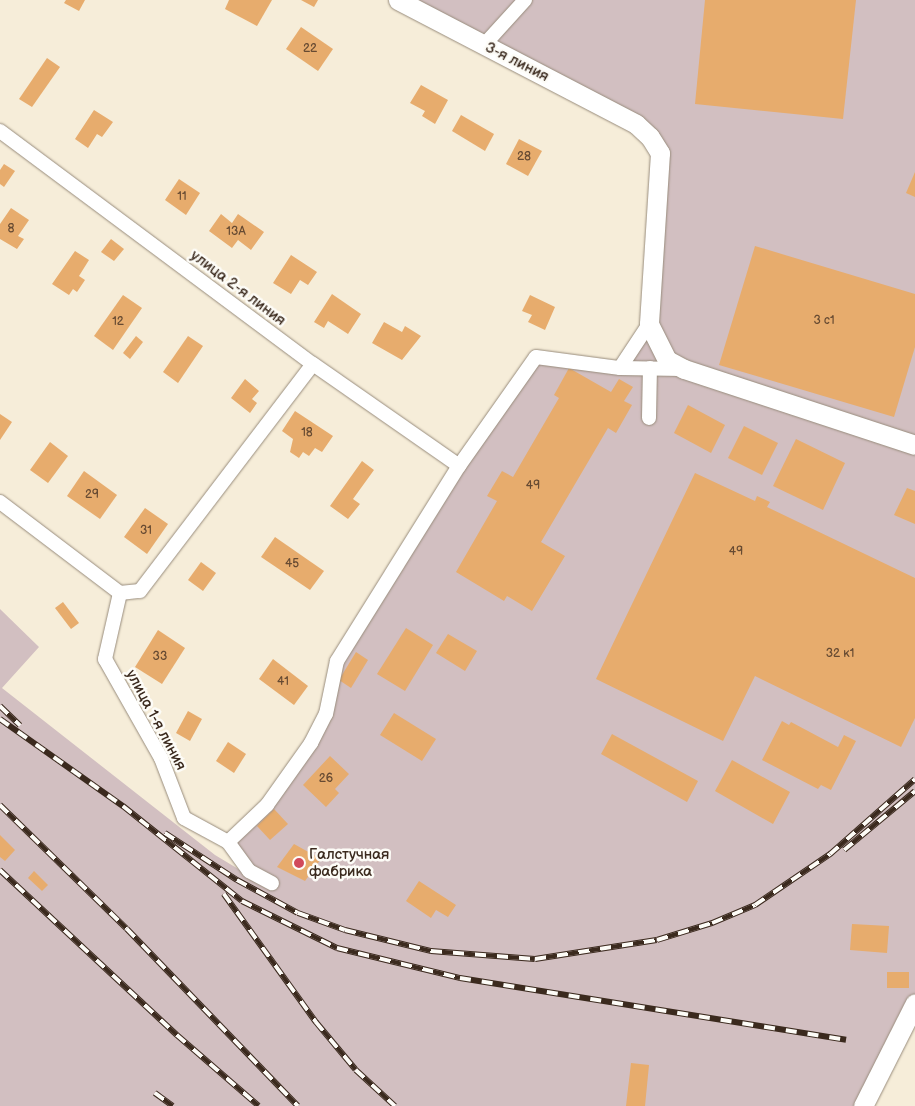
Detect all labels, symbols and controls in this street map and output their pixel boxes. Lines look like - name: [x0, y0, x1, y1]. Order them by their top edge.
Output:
- street label: 3-я линия: [482, 38, 552, 86]
- house number: 22: [303, 42, 317, 56]
- house number: 28: [517, 150, 531, 164]
- house number: 11: [177, 190, 187, 204]
- house number: 8: [8, 222, 14, 236]
- house number: 13А: [226, 225, 246, 239]
- street label: улица 2-я линия: [187, 246, 289, 330]
- house number: 3 с1: [813, 314, 835, 328]
- house number: 12: [112, 315, 124, 329]
- house number: 18: [301, 426, 313, 440]
- house number: 49: [526, 479, 540, 493]
- house number: 29: [85, 488, 99, 502]
- house number: 31: [140, 524, 152, 538]
- house number: 49: [729, 545, 743, 559]
- house number: 45: [285, 557, 299, 571]
- house number: 32 к1: [826, 647, 854, 661]
- house number: 33: [153, 650, 167, 664]
- street label: улица 1-я линия: [122, 667, 190, 773]
- house number: 41: [277, 675, 289, 689]
- house number: 26: [319, 772, 333, 786]
- place label: Галстучная фабрика: [309, 845, 389, 880]
- marker: Галстучная фабрика: [293, 857, 305, 869]

